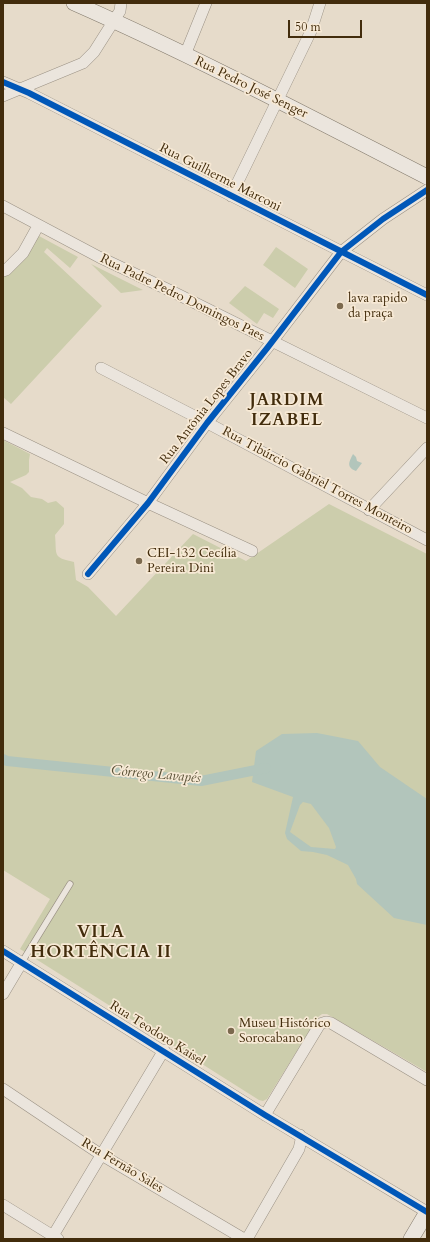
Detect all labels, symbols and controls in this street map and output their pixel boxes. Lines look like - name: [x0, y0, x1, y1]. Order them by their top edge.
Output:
- scale bar: [290, 12, 364, 38]
- text: 50 m: [295, 19, 321, 35]
- street label: Rua Pedro José Senger: [192, 54, 310, 122]
- street label: Rua Guilherme Marconi: [157, 141, 283, 215]
- street label: Rua Padre Pedro Domingos Paes: [97, 251, 267, 345]
- place label: lava rapido da praça: [348, 291, 407, 322]
- marker: lava rapido da praça: [335, 301, 345, 311]
- street label: Rua Antônia Lopes Bravo: [157, 346, 257, 468]
- district label: JARDIM IZABEL: [250, 391, 324, 431]
- street label: Rua Tibúrcio Gabriel Torres Monteiro: [219, 424, 415, 538]
- place label: CEI-132 Cecília Pereira Dini: [147, 546, 237, 577]
- marker: CEI-132 Cecília Pereira Dini: [134, 556, 144, 566]
- water label: Córrego Lavapés: [110, 763, 202, 787]
- district label: VILA HORTÊNCIA II: [30, 923, 172, 963]
- street label: Rua Teodoro Kaisel: [106, 998, 208, 1070]
- place label: Museu Histórico Sorocabano: [239, 1016, 331, 1047]
- marker: Museu Histórico Sorocabano: [226, 1026, 236, 1036]
- street label: Rua Fernão Sales: [78, 1135, 166, 1197]

